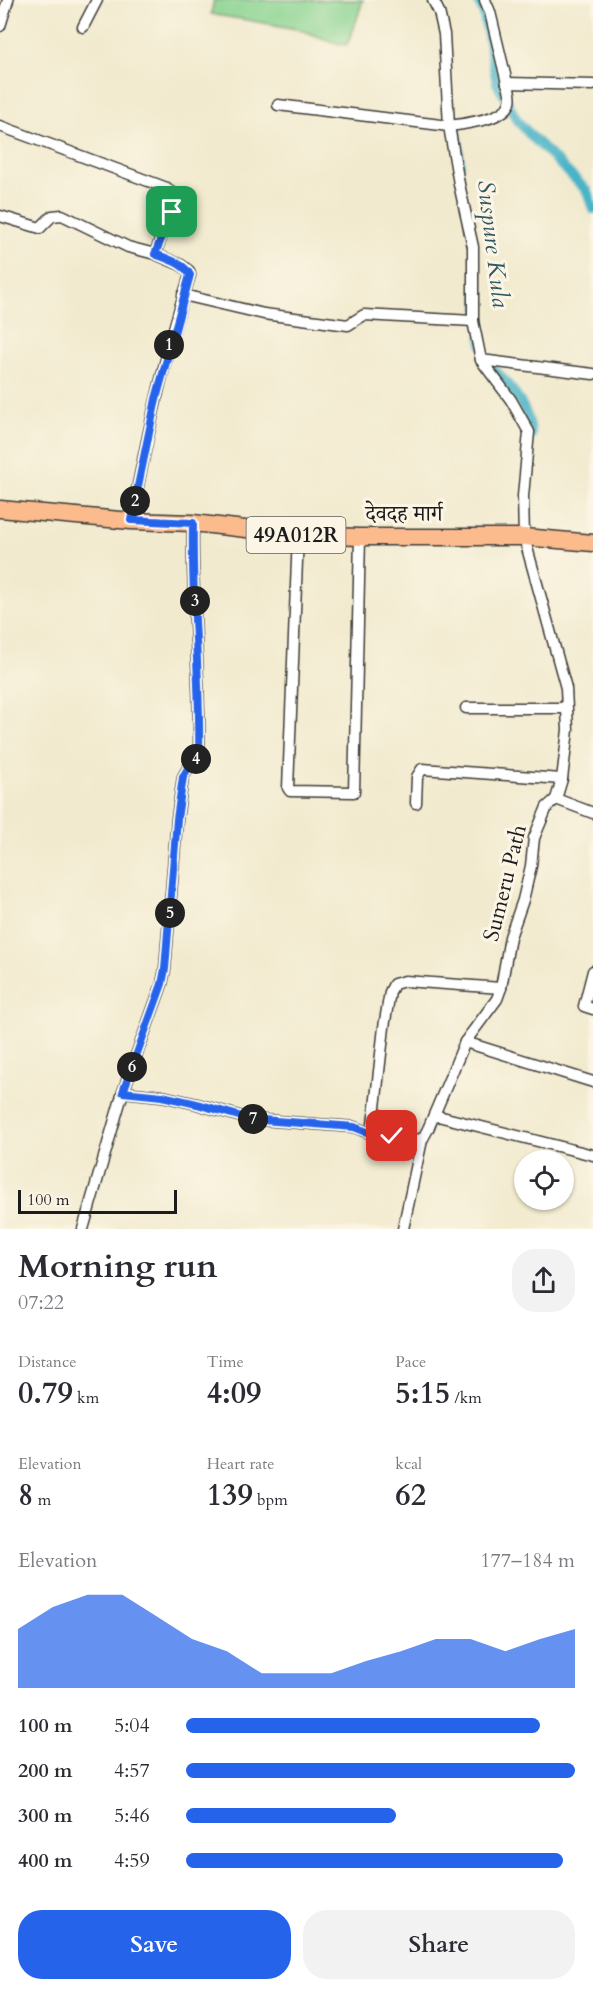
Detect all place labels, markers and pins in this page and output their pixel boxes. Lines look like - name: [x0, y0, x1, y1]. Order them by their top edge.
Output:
- pin: [146, 186, 197, 237]
- pin: 1: [154, 330, 184, 360]
- pin: 2: [120, 486, 150, 516]
- pin: 3: [180, 586, 210, 616]
- pin: 4: [181, 744, 211, 774]
- pin: 5: [155, 898, 185, 928]
- pin: 6: [117, 1052, 147, 1082]
- pin: 7: [238, 1104, 268, 1134]
- pin: [366, 1110, 417, 1161]

